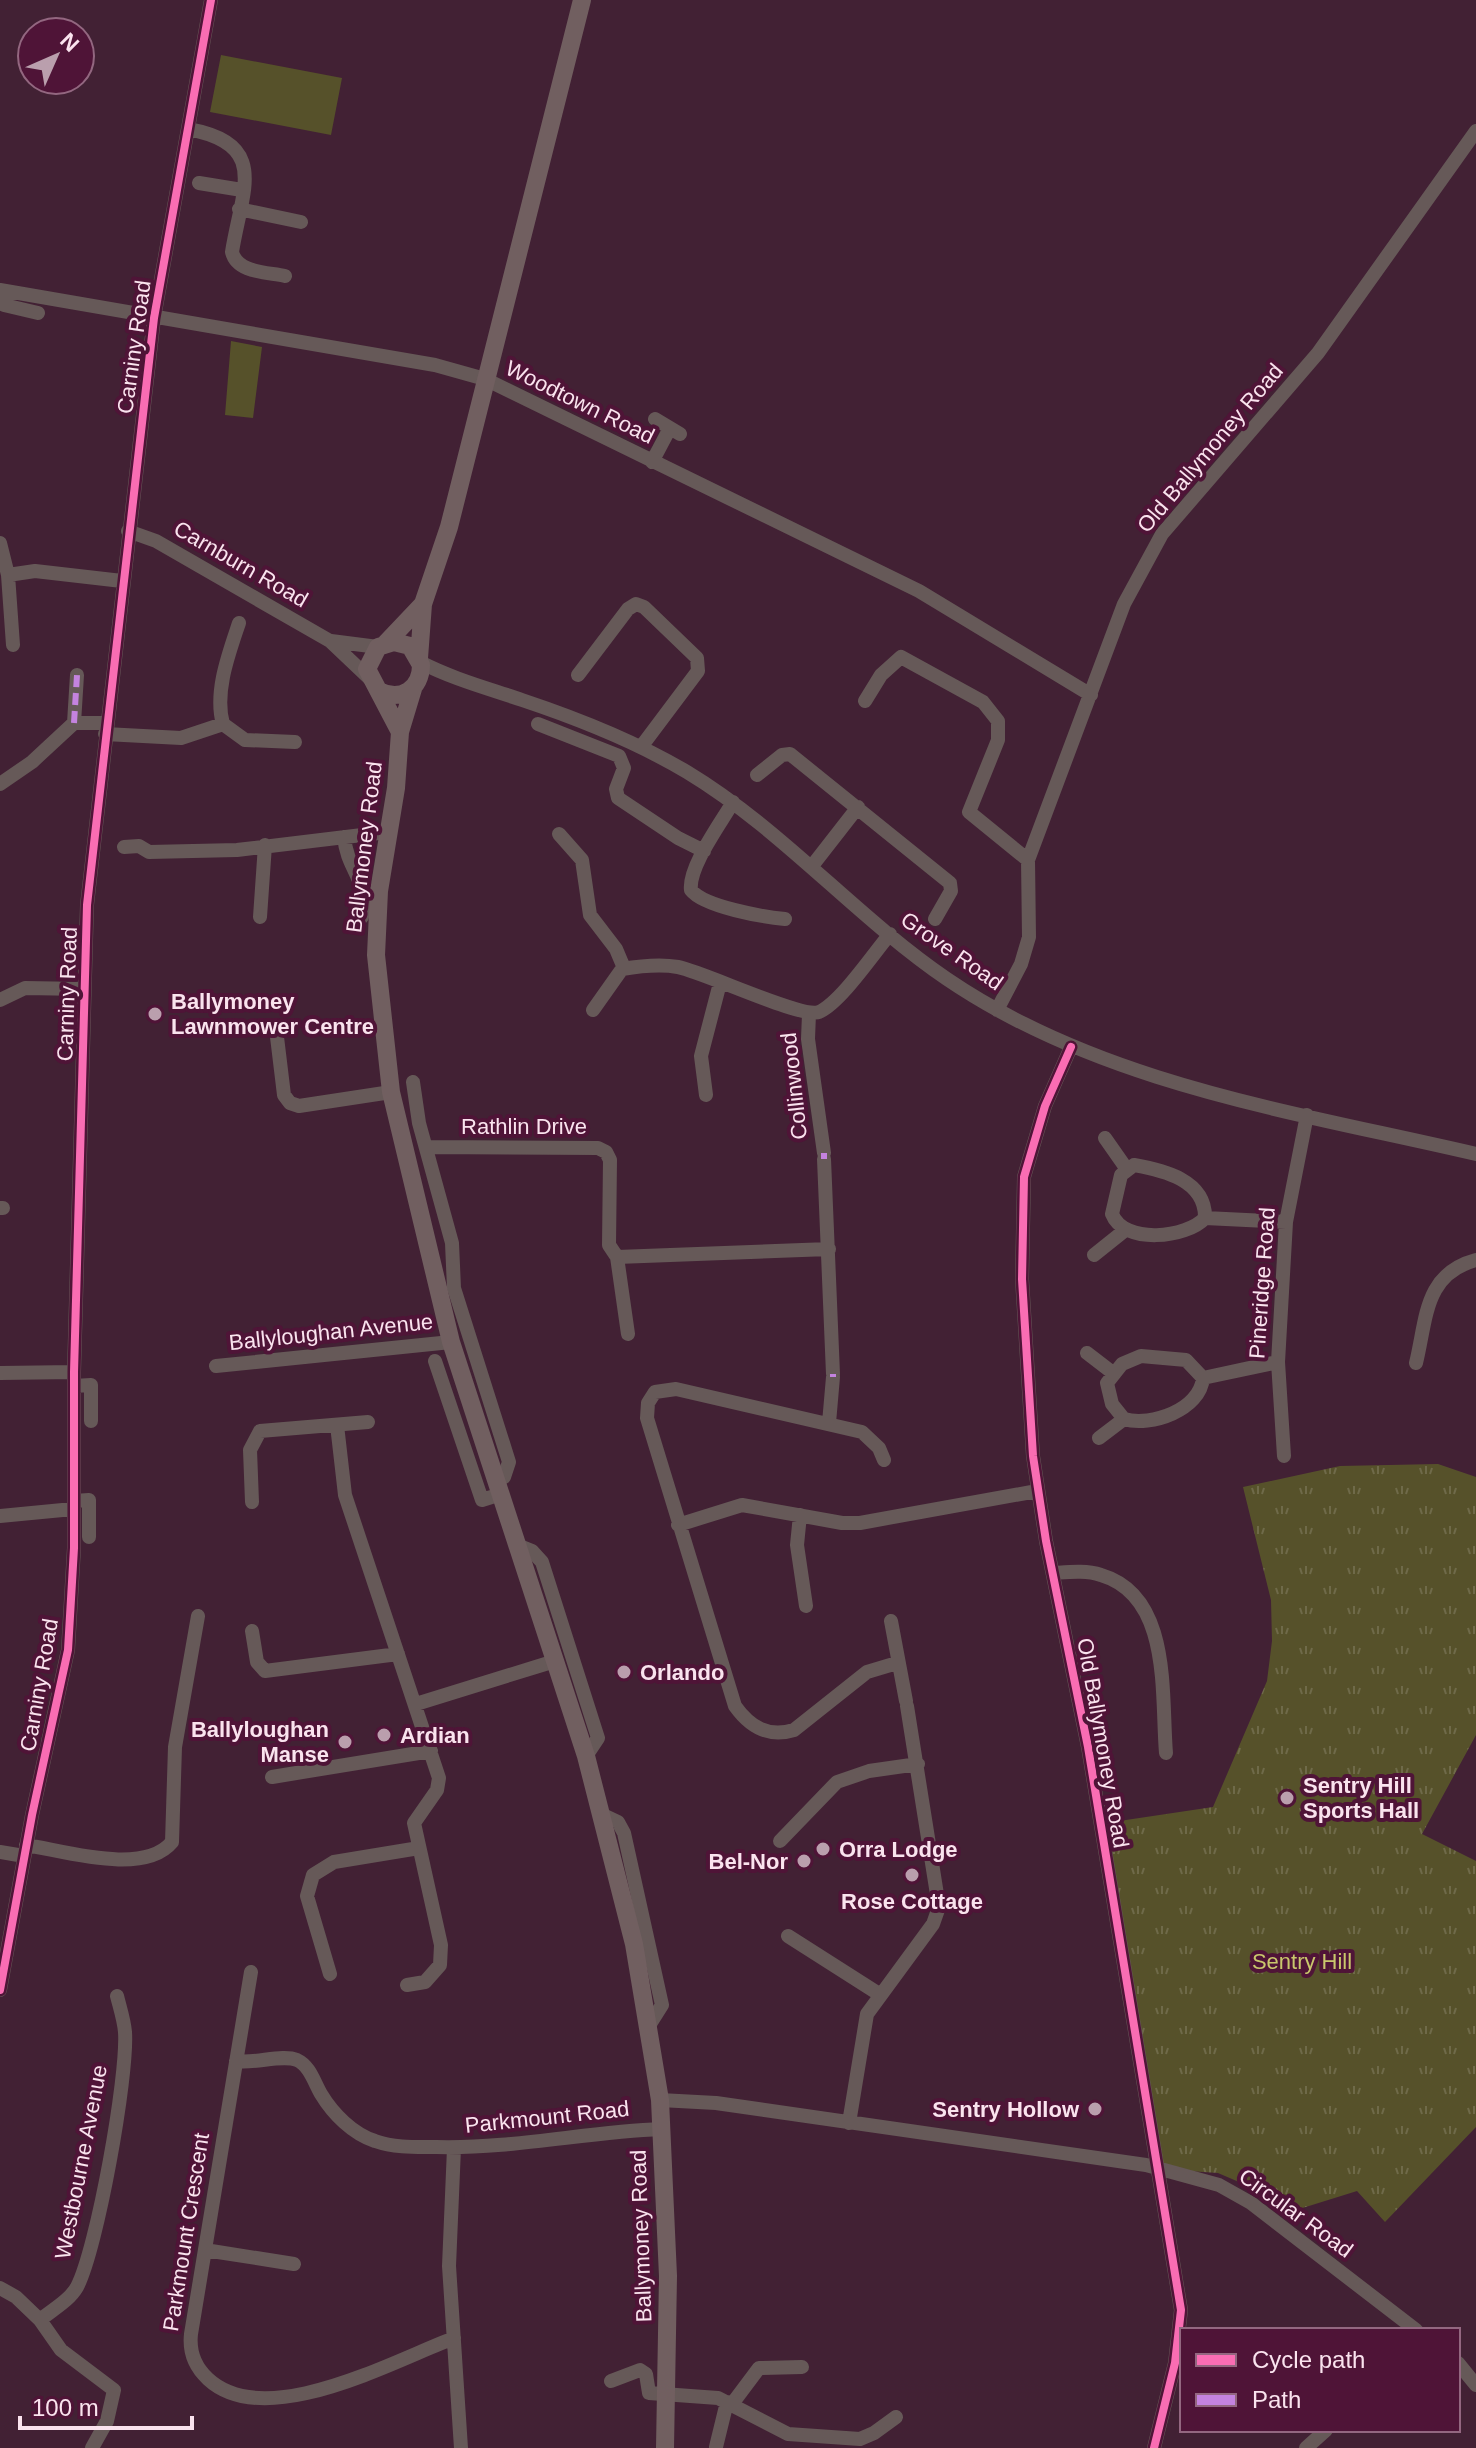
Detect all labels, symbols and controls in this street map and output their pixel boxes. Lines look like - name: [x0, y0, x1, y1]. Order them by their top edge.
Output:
- north arrow: [16, 16, 96, 96]
- text: N: [55, 28, 84, 57]
- street label: Carniny Road: [112, 279, 156, 415]
- street label: Woodtown Road: [502, 355, 658, 449]
- street label: Old Ballymoney Road: [1132, 358, 1288, 538]
- street label: Carnburn Road: [170, 516, 312, 612]
- street label: Ballymoney Road: [341, 760, 387, 934]
- street label: Grove Road: [896, 907, 1008, 995]
- street label: Carniny Road: [52, 926, 82, 1062]
- place label: Ballymoney Lawnmower Centre: [171, 989, 374, 1039]
- marker: Ballymoney Lawnmower Centre: [146, 1005, 164, 1023]
- street label: Collinwood: [776, 1031, 812, 1141]
- street label: Rathlin Drive: [461, 1114, 587, 1139]
- street label: Pineridge Road: [1244, 1206, 1280, 1360]
- street label: Ballyloughan Avenue: [228, 1309, 434, 1355]
- street label: Carniny Road: [15, 1617, 63, 1753]
- street label: Old Ballymoney Road: [1072, 1636, 1134, 1850]
- place label: Orlando: [640, 1660, 724, 1685]
- marker: Orlando: [615, 1663, 633, 1681]
- place label: Ballyloughan Manse: [191, 1717, 329, 1767]
- place label: Ardian: [400, 1723, 470, 1748]
- marker: Ardian: [375, 1726, 393, 1744]
- marker: Ballyloughan Manse: [336, 1733, 354, 1751]
- place label: Sentry Hill Sports Hall: [1303, 1773, 1419, 1823]
- marker: Sentry Hill Sports Hall: [1278, 1789, 1296, 1807]
- place label: Orra Lodge: [839, 1837, 958, 1862]
- marker: Orra Lodge: [814, 1840, 832, 1858]
- place label: Bel-Nor: [709, 1849, 788, 1874]
- marker: Bel-Nor: [795, 1852, 813, 1870]
- marker: Rose Cottage: [903, 1866, 921, 1884]
- place label: Rose Cottage: [841, 1889, 983, 1914]
- park label: Sentry Hill: [1252, 1949, 1352, 1974]
- street label: Westbourne Avenue: [50, 2063, 112, 2261]
- street label: Parkmount Road: [464, 2096, 630, 2138]
- place label: Sentry Hollow: [932, 2097, 1080, 2122]
- marker: Sentry Hollow: [1086, 2100, 1104, 2118]
- street label: Parkmount Crescent: [158, 2131, 214, 2333]
- street label: Ballymoney Road: [625, 2149, 657, 2323]
- street label: Circular Road: [1234, 2163, 1358, 2263]
- legend: [1180, 2328, 1460, 2432]
- text: Cycle path: [1252, 2346, 1365, 2373]
- scale bar: [20, 2380, 192, 2430]
- text: Path: [1252, 2386, 1301, 2413]
- text: 100 m: [32, 2394, 99, 2421]

